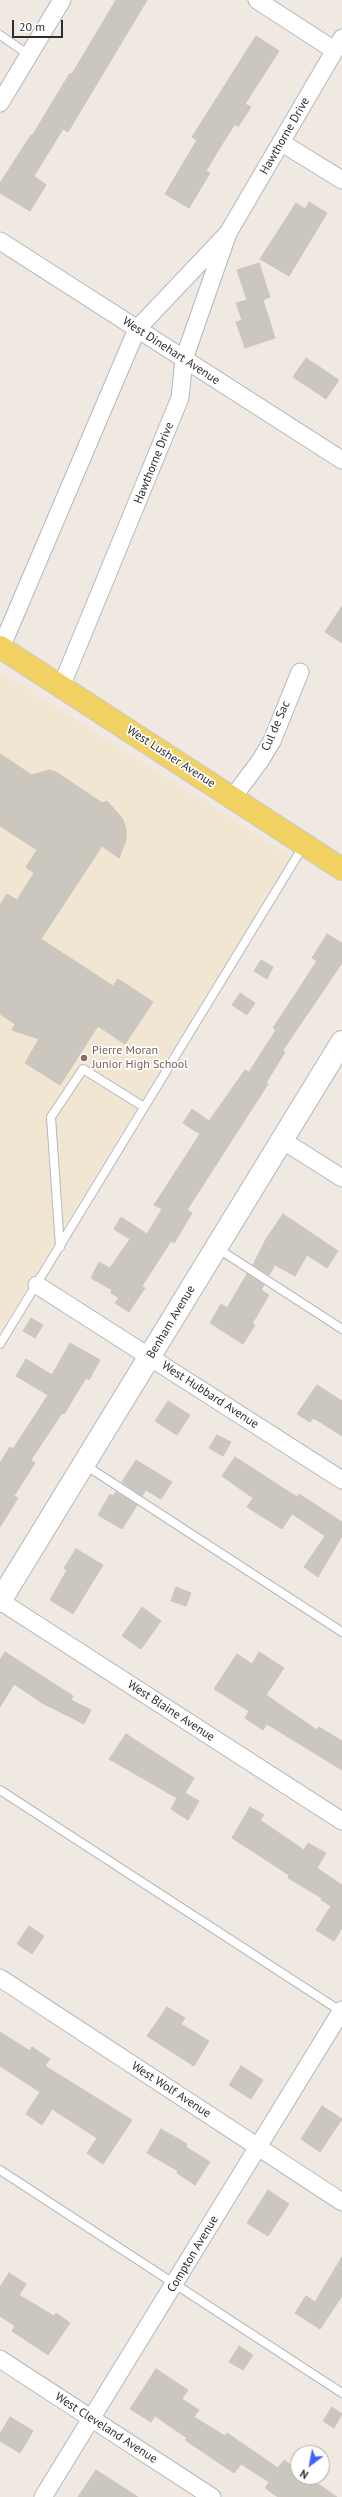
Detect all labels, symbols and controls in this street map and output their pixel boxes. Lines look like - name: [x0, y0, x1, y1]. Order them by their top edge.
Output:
- scale bar: [14, 12, 65, 38]
- text: 20 m: [19, 19, 45, 34]
- street label: Hawthorne Drive: [257, 95, 313, 177]
- street label: West Dinehart Avenue: [120, 314, 222, 388]
- street label: Hawthorne Drive: [131, 420, 177, 506]
- street label: Cul de Sac: [259, 699, 293, 753]
- street label: West Lusher Avenue: [124, 723, 218, 791]
- place label: Pierre Moran Junior High School: [92, 1044, 188, 1072]
- marker: Pierre Moran Junior High School: [79, 1053, 89, 1063]
- street label: Benham Avenue: [144, 1283, 198, 1361]
- street label: West Hubbard Avenue: [159, 1358, 261, 1432]
- street label: West Blaine Avenue: [125, 1677, 217, 1745]
- street label: West Wolf Avenue: [129, 2059, 213, 2121]
- street label: Compton Avenue: [164, 2213, 222, 2295]
- street label: West Cleveland Avenue: [52, 2390, 160, 2466]
- north arrow: [290, 2445, 330, 2485]
- text: N: [297, 2466, 311, 2482]

